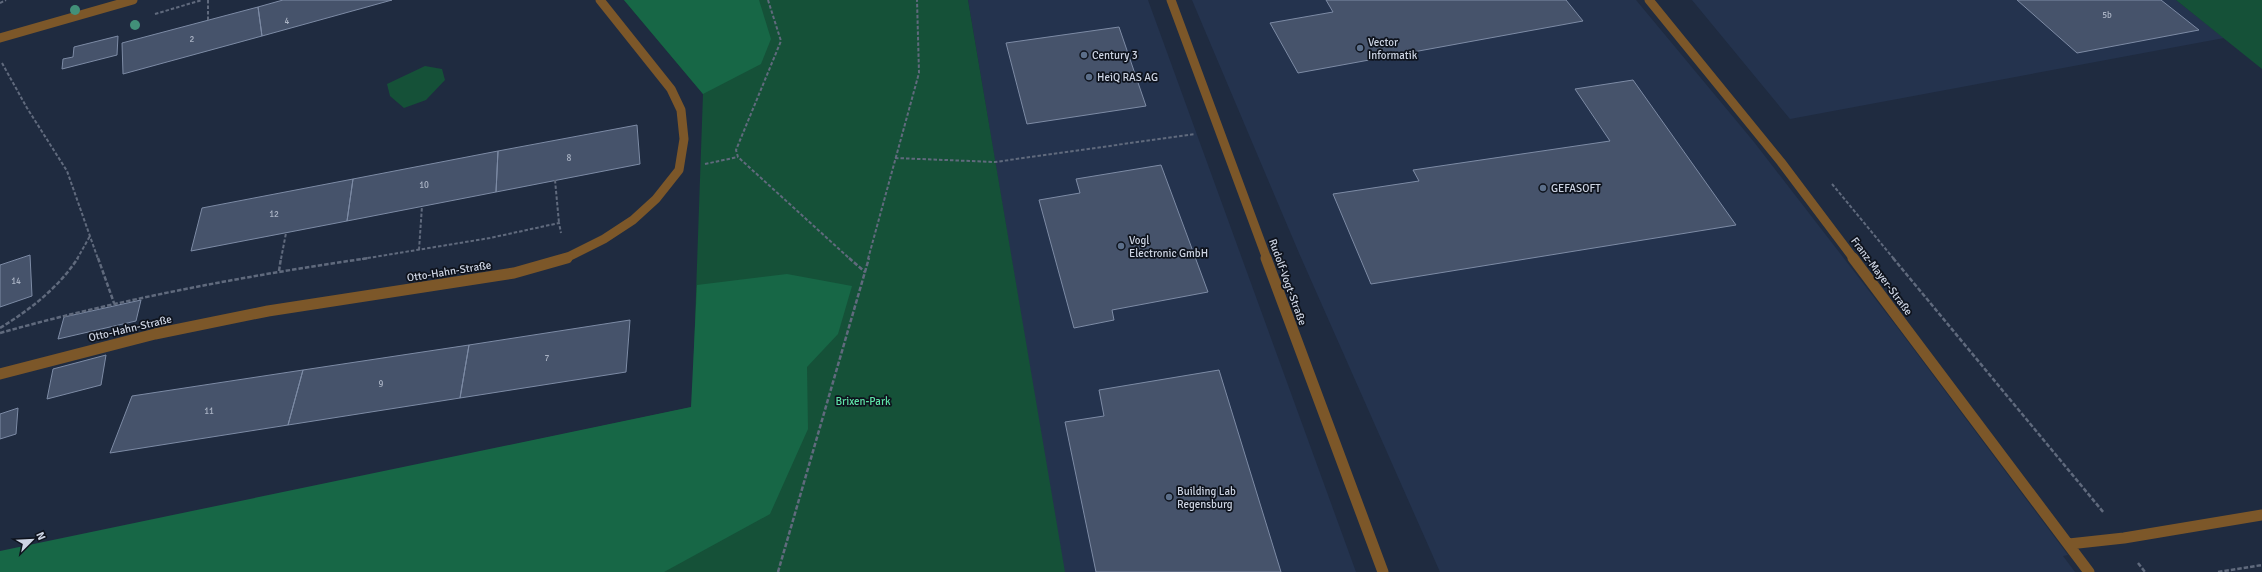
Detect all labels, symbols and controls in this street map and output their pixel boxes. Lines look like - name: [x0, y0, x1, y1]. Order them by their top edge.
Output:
- house number: 5b: [2102, 10, 2112, 21]
- house number: 4: [285, 16, 290, 27]
- house number: 2: [190, 34, 195, 45]
- place label: Vector Informatik: [1368, 36, 1418, 62]
- marker: Vector Informatik: [1355, 43, 1365, 53]
- place label: Century 3: [1092, 49, 1138, 62]
- marker: Century 3: [1079, 50, 1089, 60]
- place label: HeiQ RAS AG: [1097, 71, 1158, 84]
- marker: HeiQ RAS AG: [1084, 72, 1094, 82]
- house number: 8: [567, 153, 572, 164]
- house number: 10: [419, 180, 429, 191]
- place label: GEFASOFT: [1551, 182, 1601, 195]
- marker: GEFASOFT: [1538, 183, 1548, 193]
- house number: 12: [269, 209, 279, 220]
- place label: Vogl Electronic GmbH: [1129, 234, 1208, 260]
- street label: Franz-Mayer-Straße: [1848, 235, 1915, 318]
- street label: Rudolf-Vogt-Straße: [1266, 237, 1309, 327]
- marker: Vogl Electronic GmbH: [1116, 241, 1126, 251]
- street label: Otto-Hahn-Straße: [406, 258, 492, 285]
- house number: 14: [11, 276, 21, 287]
- street label: Otto-Hahn-Straße: [87, 313, 173, 344]
- house number: 7: [545, 353, 550, 364]
- house number: 9: [379, 379, 384, 390]
- park label: Brixen-Park: [836, 395, 891, 408]
- house number: 11: [204, 406, 214, 417]
- place label: Building Lab Regensburg: [1177, 485, 1236, 511]
- marker: Building Lab Regensburg: [1164, 492, 1174, 502]
- north arrow: [12, 520, 52, 560]
- text: N: [33, 530, 48, 542]

